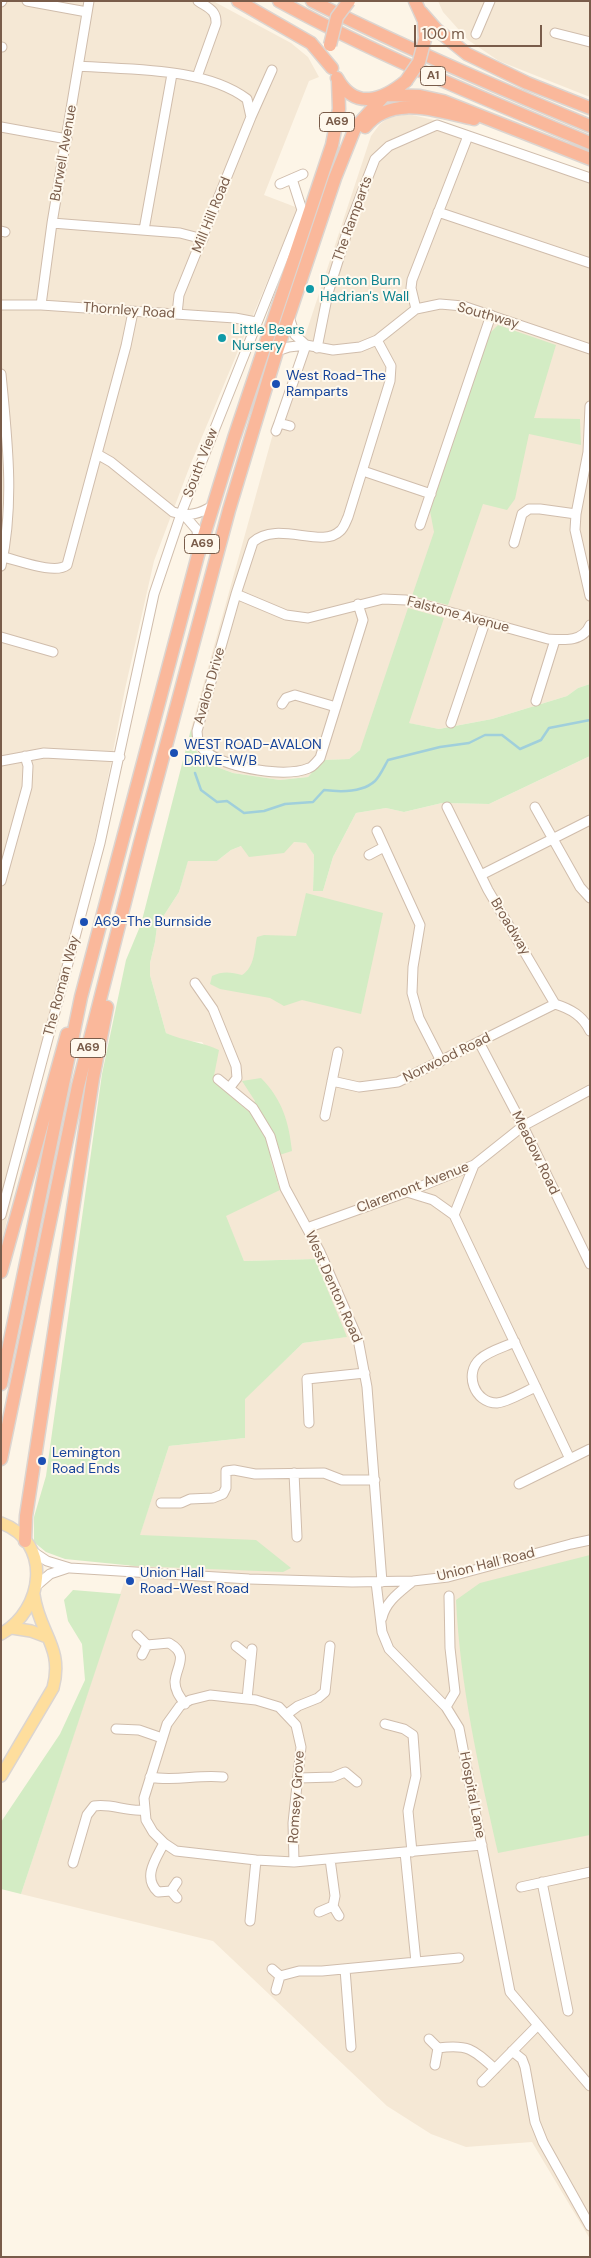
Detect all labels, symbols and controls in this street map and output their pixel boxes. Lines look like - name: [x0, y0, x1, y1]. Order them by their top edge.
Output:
- scale bar: [416, 15, 544, 47]
- text: 100 m: [422, 24, 465, 44]
- road number: A1: [420, 66, 446, 85]
- street label: Burwell Avenue: [47, 104, 81, 202]
- road number: A69: [320, 112, 354, 132]
- street label: The Ramparts: [330, 174, 376, 264]
- street label: Mill Hill Road: [189, 175, 235, 255]
- place label: Denton Burn Hadrian's Wall: [320, 273, 409, 306]
- marker: Denton Burn Hadrian's Wall: [304, 283, 316, 295]
- street label: Thornley Road: [82, 299, 176, 323]
- street label: Southway: [455, 299, 521, 333]
- place label: Little Bears Nursery: [232, 322, 305, 354]
- marker: Little Bears Nursery: [216, 332, 228, 344]
- place label: West Road-The Ramparts: [286, 368, 386, 401]
- marker: West Road-The Ramparts: [270, 378, 282, 390]
- street label: South View: [180, 426, 222, 500]
- road number: A69: [184, 534, 220, 554]
- street label: Falstone Avenue: [405, 593, 511, 637]
- street label: Avalon Drive: [191, 645, 229, 727]
- place label: WEST ROAD-AVALON DRIVE-W/B: [184, 737, 322, 770]
- marker: WEST ROAD-AVALON DRIVE-W/B: [168, 747, 180, 759]
- street label: Broadway: [486, 895, 534, 959]
- place label: A69-The Burnside: [94, 914, 211, 930]
- marker: A69-The Burnside: [78, 916, 90, 928]
- street label: The Roman Way: [40, 934, 84, 1038]
- street label: Norwood Road: [401, 1030, 493, 1086]
- road number: A69: [70, 1038, 106, 1058]
- street label: Meadow Road: [507, 1108, 563, 1198]
- street label: Claremont Avenue: [354, 1159, 472, 1217]
- street label: West Denton Road: [301, 1229, 365, 1345]
- place label: Lemington Road Ends: [52, 1445, 120, 1478]
- marker: Lemington Road Ends: [36, 1455, 48, 1467]
- street label: Union Hall Road: [435, 1545, 537, 1585]
- place label: Union Hall Road-West Road: [140, 1565, 249, 1598]
- marker: Union Hall Road-West Road: [124, 1575, 136, 1587]
- street label: Romsey Grove: [285, 1750, 309, 1844]
- street label: Hospital Lane: [455, 1750, 489, 1840]

